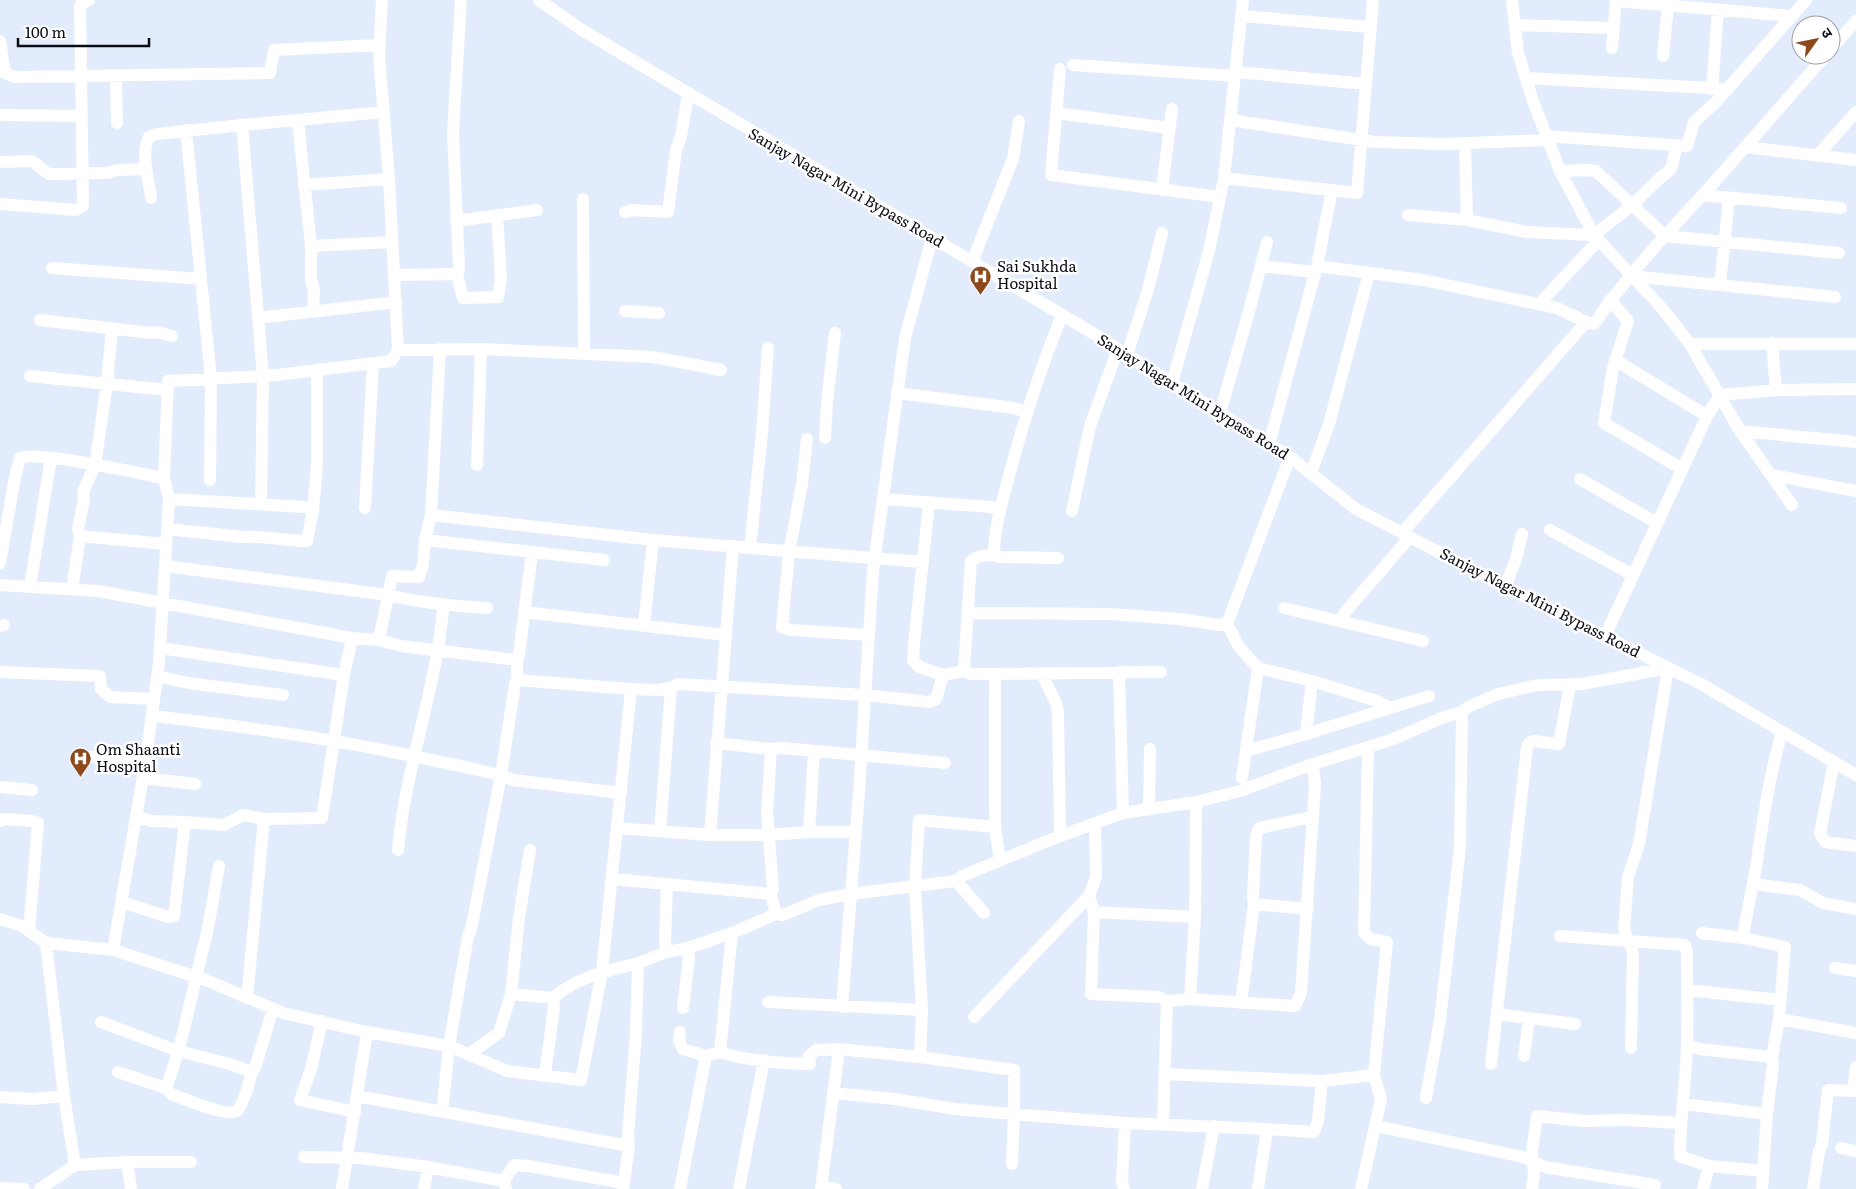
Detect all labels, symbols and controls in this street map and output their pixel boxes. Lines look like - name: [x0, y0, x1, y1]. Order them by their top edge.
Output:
- scale bar: [18, 15, 149, 47]
- north arrow: [1791, 15, 1841, 65]
- text: 100 m: [25, 20, 66, 43]
- text: उ: [1817, 23, 1839, 42]
- street label: Sanjay Nagar Mini Bypass Road: [745, 121, 949, 252]
- place label: Sai Sukhda Hospital: [997, 254, 1077, 294]
- hospital icon: Sai Sukhda Hospital: [969, 264, 993, 295]
- street label: Sanjay Nagar Mini Bypass Road: [1094, 327, 1294, 464]
- street label: Sanjay Nagar Mini Bypass Road: [1437, 541, 1645, 662]
- place label: Om Shaanti Hospital: [96, 737, 180, 777]
- hospital icon: Om Shaanti Hospital: [68, 747, 92, 778]

